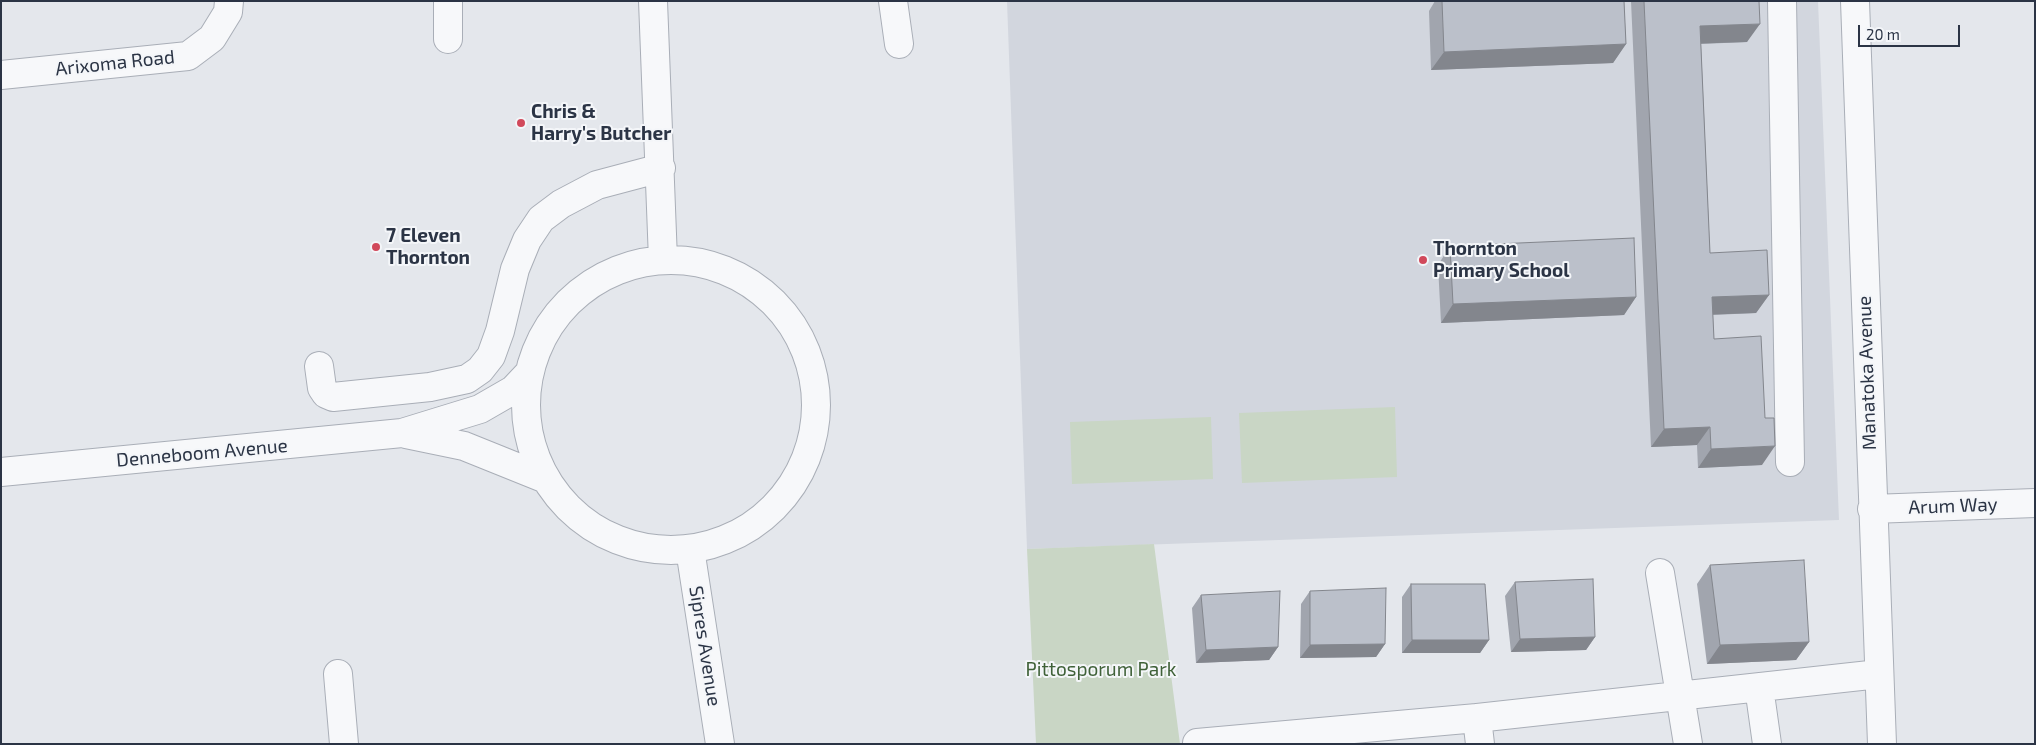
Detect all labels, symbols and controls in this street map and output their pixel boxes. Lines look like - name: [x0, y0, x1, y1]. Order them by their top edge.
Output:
- scale bar: [1861, 15, 1964, 47]
- text: 20 m: [1866, 25, 1900, 43]
- street label: Arixoma Road: [54, 45, 176, 81]
- place label: Chris & Harry's Butcher: [531, 101, 671, 145]
- marker: Chris & Harry's Butcher: [515, 117, 527, 129]
- place label: 7 Eleven Thornton: [386, 225, 470, 269]
- place label: Thornton Primary School: [1433, 238, 1570, 282]
- marker: 7 Eleven Thornton: [370, 241, 382, 253]
- marker: Thornton Primary School: [1417, 254, 1429, 266]
- street label: Manatoka Avenue: [1853, 295, 1881, 451]
- street label: Denneboom Avenue: [115, 434, 289, 472]
- street label: Arum Way: [1908, 493, 1998, 519]
- street label: Sipres Avenue: [684, 584, 726, 708]
- park label: Pittosporum Park: [1026, 659, 1176, 681]

